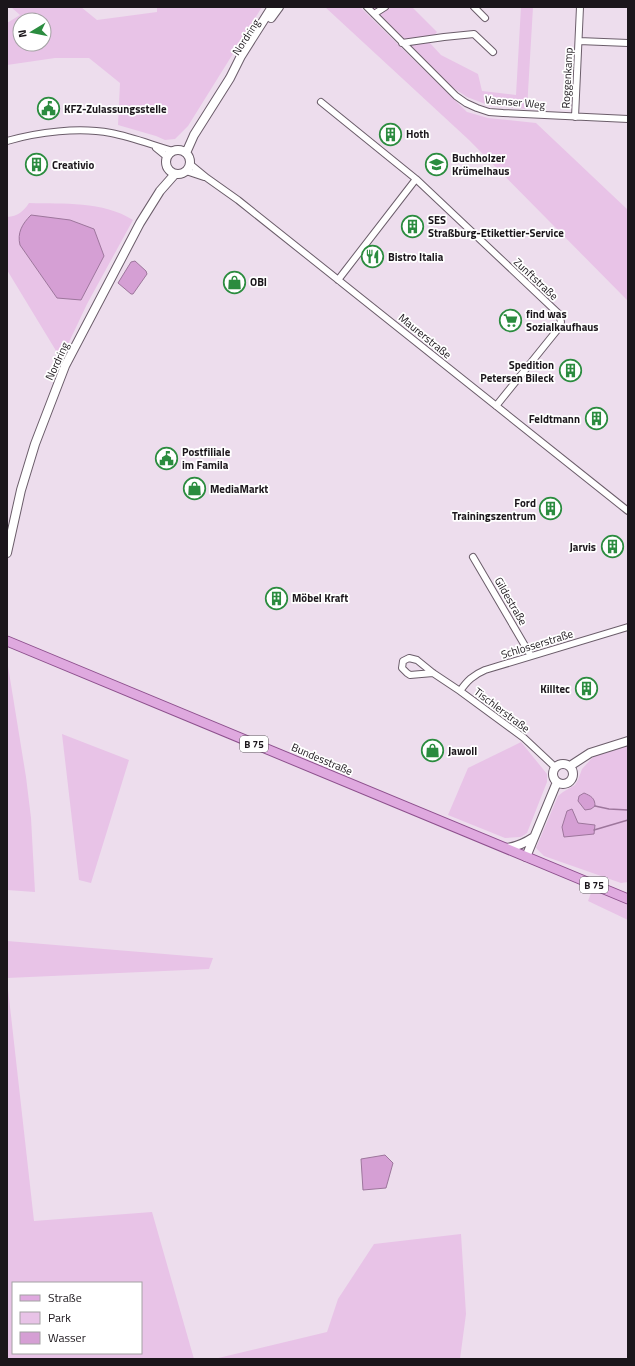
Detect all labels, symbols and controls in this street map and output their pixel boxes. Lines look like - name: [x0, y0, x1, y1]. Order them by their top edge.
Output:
- north arrow: [12, 12, 52, 52]
- street label: Nordring: [228, 15, 264, 58]
- text: N: [14, 29, 31, 39]
- street label: Roggenkamp: [557, 47, 577, 109]
- street label: Vaenser Weg: [484, 91, 546, 113]
- public building icon: KFZ-Zulassungsstelle: [35, 96, 61, 122]
- place label: KFZ-Zulassungsstelle: [64, 101, 167, 117]
- building icon: Hoth: [378, 121, 404, 147]
- place label: Hoth: [406, 126, 429, 142]
- place label: Buchholzer Krümelhaus: [452, 150, 509, 179]
- school or university icon: Buchholzer Krümelhaus: [423, 151, 449, 177]
- building icon: Creativio: [23, 152, 49, 178]
- place label: Creativio: [52, 157, 94, 173]
- place label: SES Straßburg-Etikettier-Service: [428, 212, 564, 241]
- building icon: SES Straßburg-Etikettier-Service: [399, 213, 425, 239]
- restaurant icon: Bistro Italia: [360, 244, 386, 270]
- place label: Bistro Italia: [388, 249, 444, 265]
- street label: Zunftstraße: [510, 254, 562, 304]
- shop icon: OBI: [222, 269, 248, 295]
- place label: OBI: [250, 274, 267, 290]
- place label: find was Sozialkaufhaus: [526, 306, 599, 335]
- supermarket icon: find was Sozialkaufhaus: [497, 307, 523, 333]
- street label: Maurerstraße: [395, 310, 455, 363]
- street label: Nordring: [41, 339, 73, 383]
- place label: Spedition Petersen Bileck: [480, 357, 554, 386]
- building icon: Spedition Petersen Bileck: [557, 358, 583, 384]
- building icon: Feldtmann: [583, 406, 609, 432]
- place label: Feldtmann: [529, 411, 580, 427]
- place label: Postfiliale im Famila: [182, 444, 231, 473]
- public building icon: Postfiliale im Famila: [154, 445, 180, 471]
- shop icon: MediaMarkt: [181, 476, 207, 502]
- place label: MediaMarkt: [210, 481, 268, 497]
- place label: Ford Trainingszentrum: [452, 495, 536, 524]
- building icon: Ford Trainingszentrum: [538, 496, 564, 522]
- building icon: Jarvis: [599, 534, 625, 560]
- place label: Jarvis: [569, 539, 596, 555]
- street label: Gildestraße: [491, 574, 531, 628]
- building icon: Möbel Kraft: [264, 585, 290, 611]
- place label: Möbel Kraft: [292, 590, 348, 606]
- street label: Schlosserstraße: [499, 625, 576, 663]
- building icon: Killtec: [573, 676, 599, 702]
- place label: Killtec: [540, 681, 570, 697]
- street label: Tischlerstraße: [471, 684, 534, 737]
- road number: B 75: [240, 736, 268, 752]
- shop icon: Jawoll: [419, 738, 445, 764]
- street label: Bundesstraße: [289, 739, 356, 779]
- place label: Jawoll: [448, 743, 477, 759]
- road number: B 75: [580, 877, 608, 893]
- legend: [12, 1282, 142, 1354]
- text: Straße: [48, 1288, 82, 1307]
- text: Park: [48, 1308, 71, 1327]
- text: Wasser: [48, 1328, 86, 1347]

